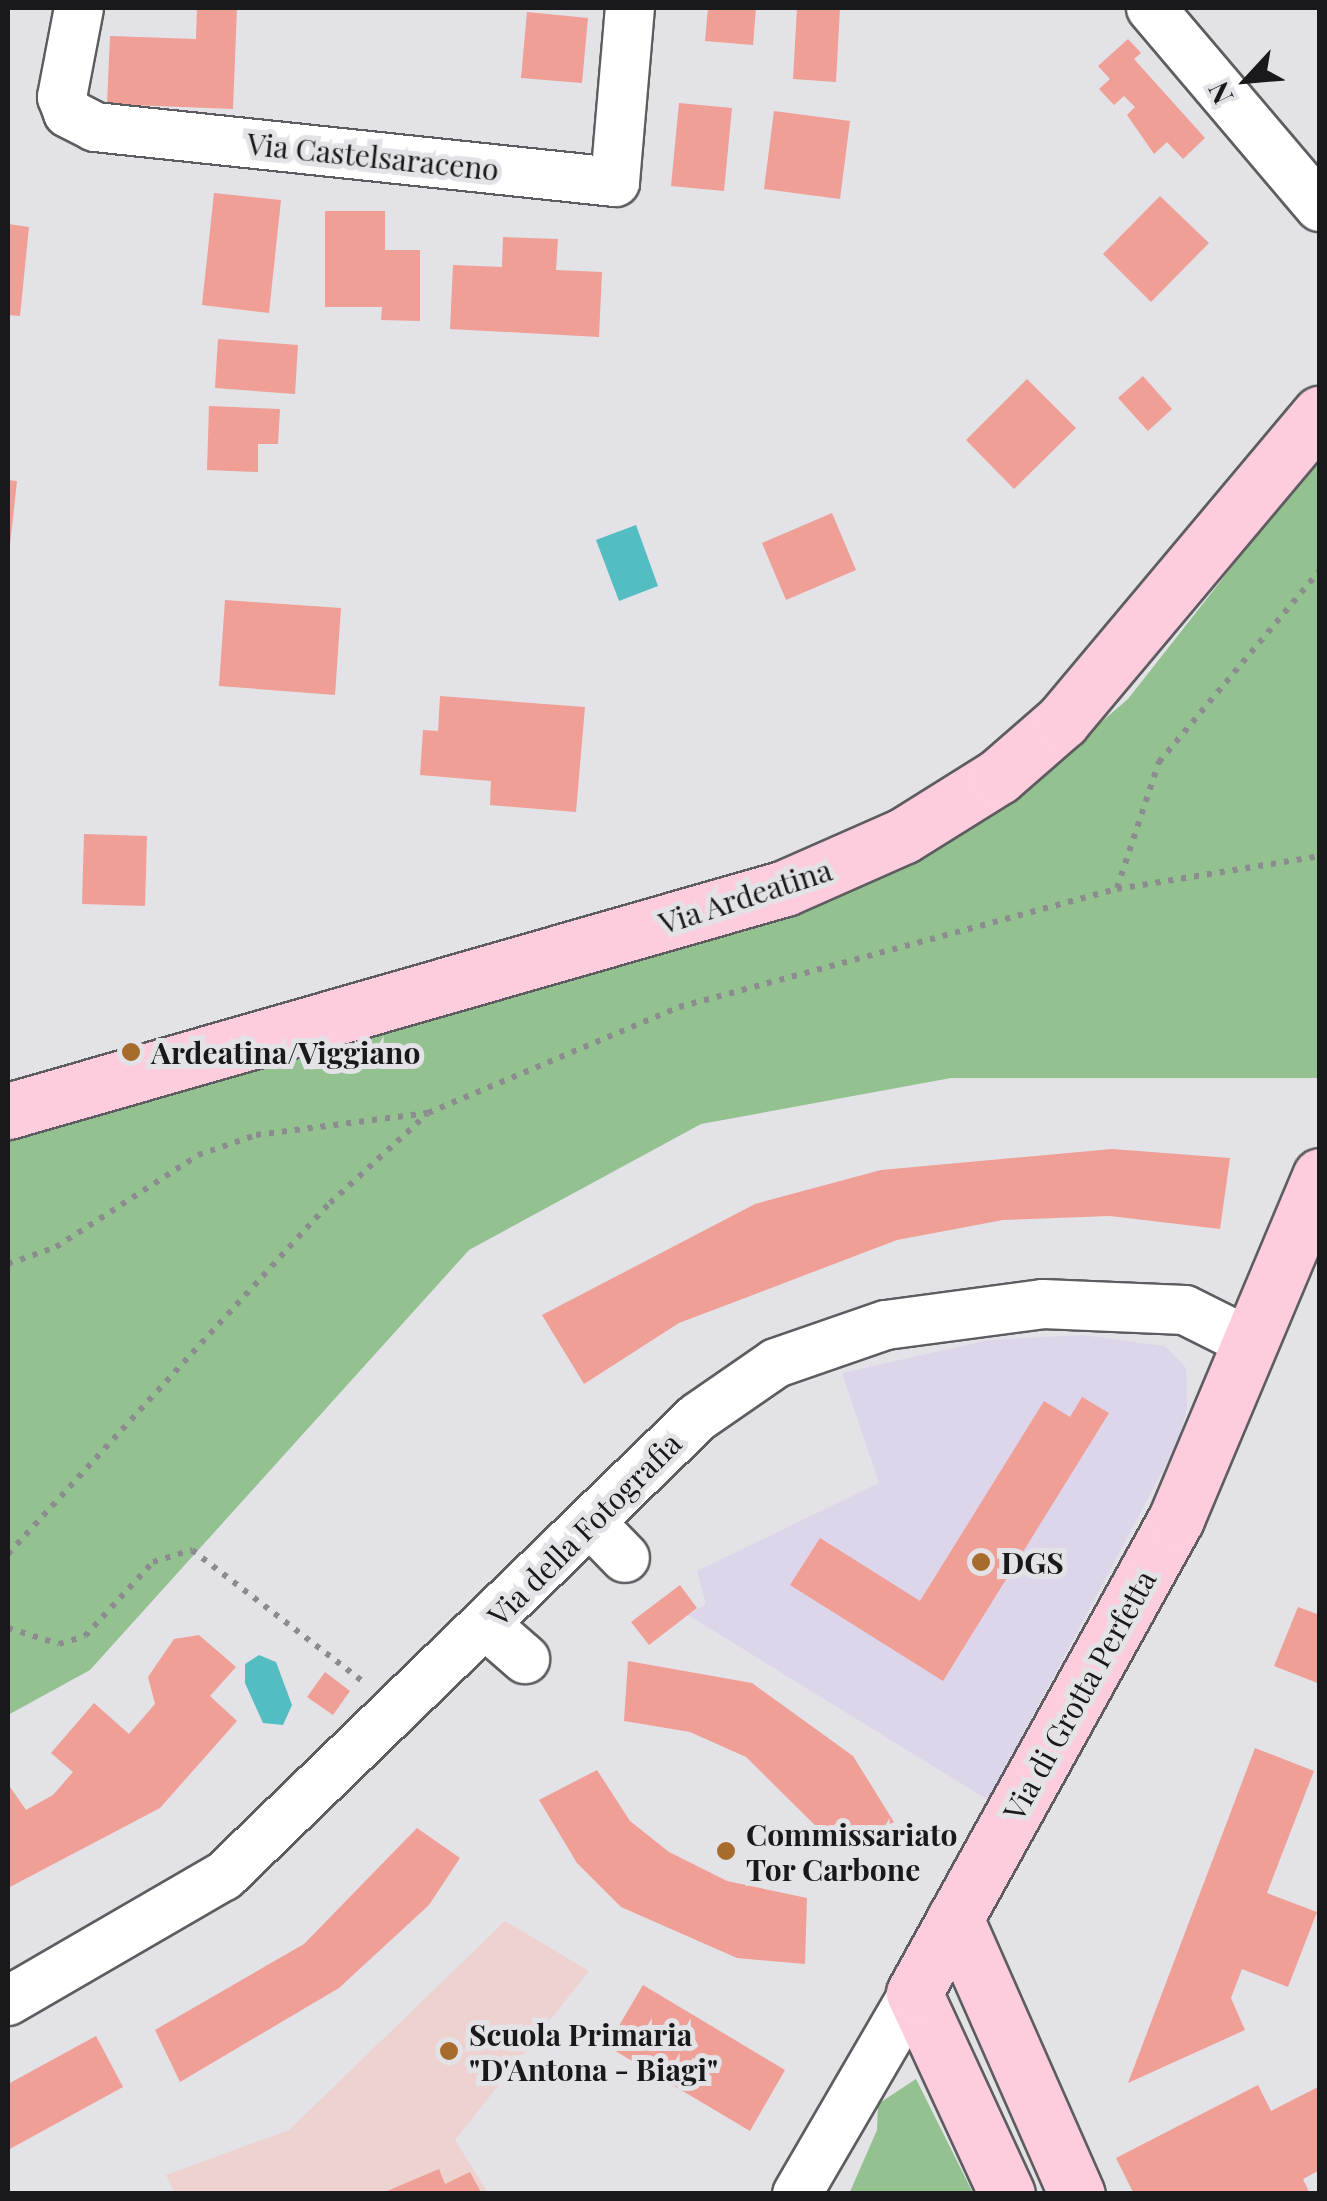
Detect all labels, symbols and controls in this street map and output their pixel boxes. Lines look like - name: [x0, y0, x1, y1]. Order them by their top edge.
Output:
- north arrow: [1197, 30, 1297, 130]
- text: N: [1199, 76, 1241, 111]
- street label: Via Castelsaraceno: [245, 125, 501, 187]
- street label: Via Ardeatina: [654, 851, 836, 941]
- place label: Ardeatina/Viggiano: [151, 1034, 420, 1070]
- marker: Ardeatina/Viggiano: [120, 1041, 142, 1063]
- street label: Via della Fotografia: [480, 1425, 688, 1633]
- place label: DGS: [1001, 1544, 1064, 1580]
- marker: DGS: [970, 1551, 992, 1573]
- street label: Via di Grotta Perfetta: [995, 1563, 1163, 1827]
- place label: Commissariato Tor Carbone: [746, 1816, 958, 1886]
- marker: Commissariato Tor Carbone: [715, 1840, 737, 1862]
- place label: Scuola Primaria "D'Antona - Biagi": [469, 2016, 718, 2086]
- marker: Scuola Primaria "D'Antona - Biagi": [438, 2040, 460, 2062]

